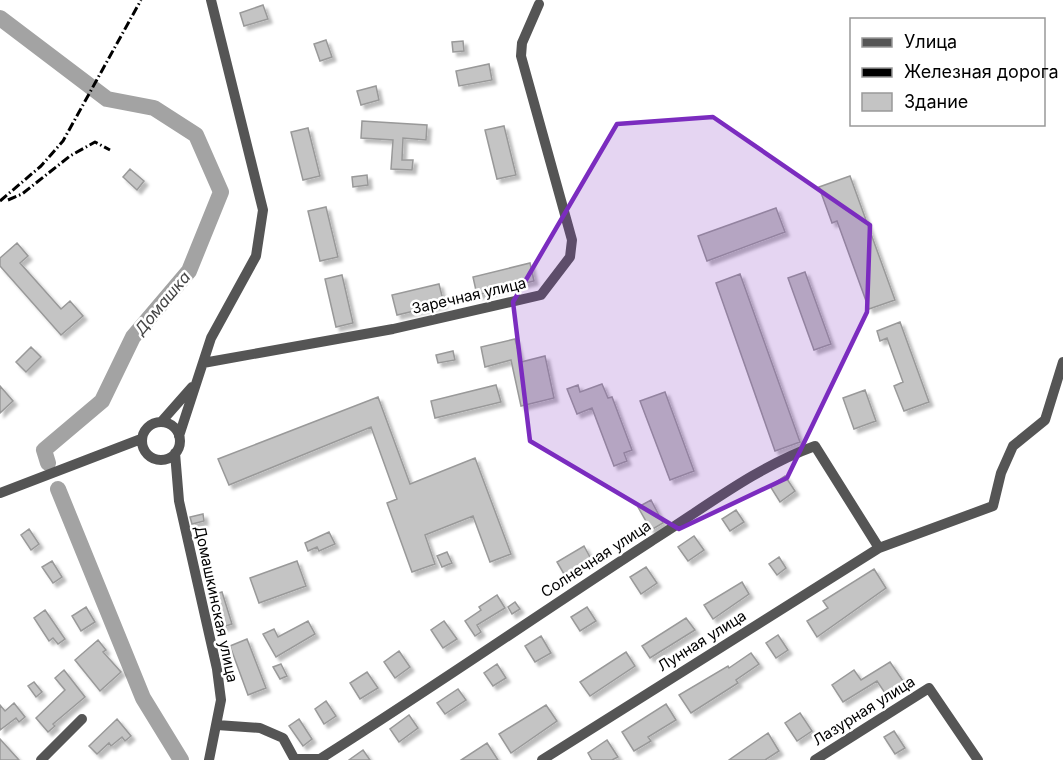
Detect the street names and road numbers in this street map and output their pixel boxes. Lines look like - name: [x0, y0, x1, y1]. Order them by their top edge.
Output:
- street label: Заречная улица: [410, 273, 528, 318]
- street label: Солнечная улица: [537, 516, 654, 601]
- street label: Домашкинская улица: [191, 524, 242, 684]
- street label: Лунная улица: [654, 606, 750, 675]
- street label: Лазурная улица: [809, 672, 918, 750]

